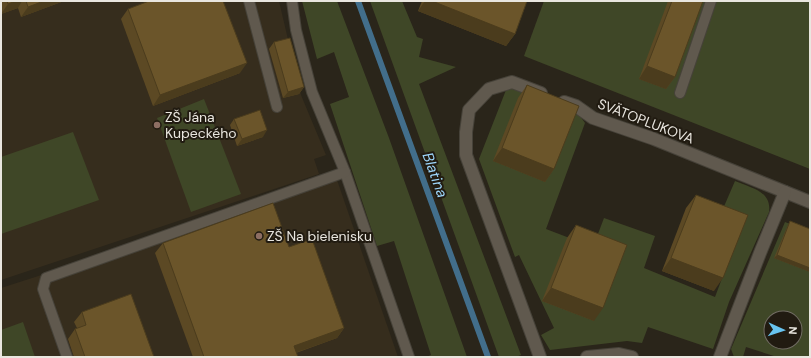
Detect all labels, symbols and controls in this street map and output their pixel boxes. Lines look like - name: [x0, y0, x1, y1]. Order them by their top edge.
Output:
- street label: SVÄTOPLUKOVA: [595, 94, 697, 148]
- place label: ZŠ Jána Kupeckého: [165, 108, 237, 142]
- marker: ZŠ Jána Kupeckého: [152, 120, 162, 130]
- water label: Blatina: [418, 149, 452, 201]
- place label: ZŠ Na bielenisku: [267, 227, 372, 245]
- marker: ZŠ Na bielenisku: [254, 231, 264, 241]
- north arrow: [763, 310, 803, 350]
- text: N: [786, 326, 800, 335]

